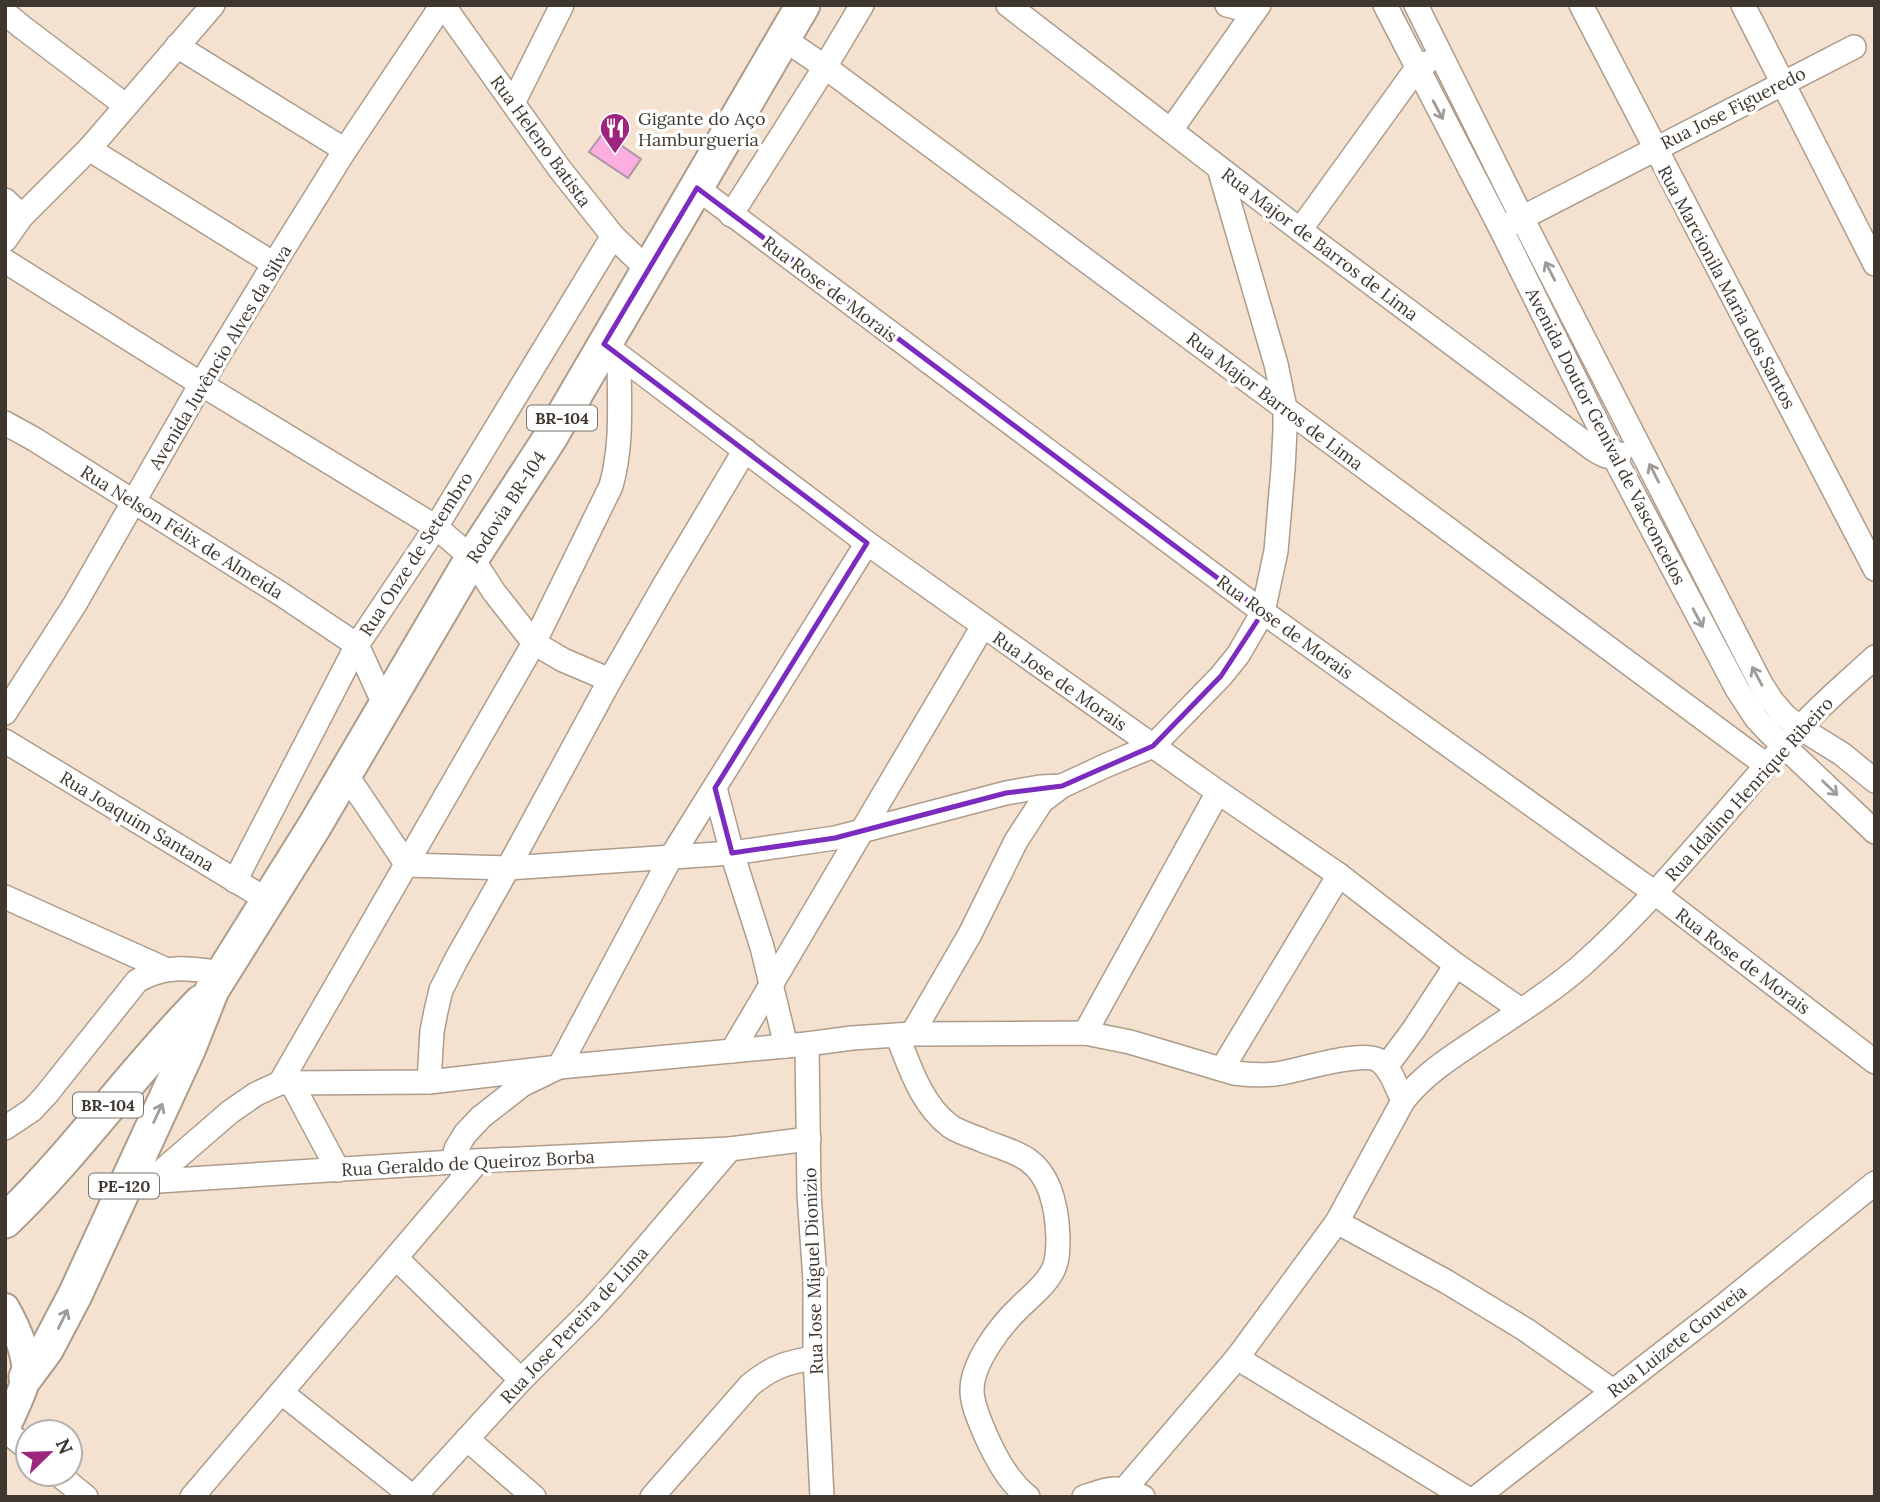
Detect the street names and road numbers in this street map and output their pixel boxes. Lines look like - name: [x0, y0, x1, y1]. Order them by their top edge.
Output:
- street label: Rua Jose Figueredo: [1657, 61, 1809, 155]
- street label: Rua Heleno Batista: [485, 71, 597, 211]
- street label: Rua Marcionila Maria dos Santos: [1653, 161, 1801, 413]
- street label: Rua Major de Barros de Lima: [1217, 162, 1423, 326]
- street label: Rua Rose de Morais: [758, 231, 902, 347]
- street label: Avenida Juvêncio Alves da Silva: [143, 240, 296, 474]
- street label: Avenida Doutor Genival de Vasconcelos: [1520, 283, 1691, 588]
- street label: Rua Major Barros de Lima: [1182, 327, 1368, 475]
- road number: BR-104: [527, 406, 597, 430]
- street label: Rodovia BR-104: [461, 446, 551, 567]
- street label: Rua Nelson Félix de Almeida: [76, 460, 288, 604]
- street label: Rua Onze de Setembro: [354, 467, 478, 641]
- street label: Rua Rose de Morais: [1212, 570, 1358, 684]
- street label: Rua Jose de Morais: [988, 626, 1132, 736]
- street label: Rua Idalino Henrique Ribeiro: [1660, 692, 1838, 886]
- street label: Rua Joaquim Santana: [56, 766, 218, 876]
- street label: Rua Rose de Morais: [1671, 903, 1815, 1019]
- road number: BR-104: [73, 1092, 143, 1118]
- street label: Rua Geraldo de Queiroz Borba: [341, 1145, 595, 1181]
- street label: Rua Jose Miguel Dionizio: [798, 1167, 828, 1375]
- road number: PE-120: [89, 1174, 159, 1198]
- street label: Rua Jose Pereira de Lima: [495, 1242, 653, 1408]
- street label: Rua Luizete Gouveia: [1603, 1279, 1751, 1403]

